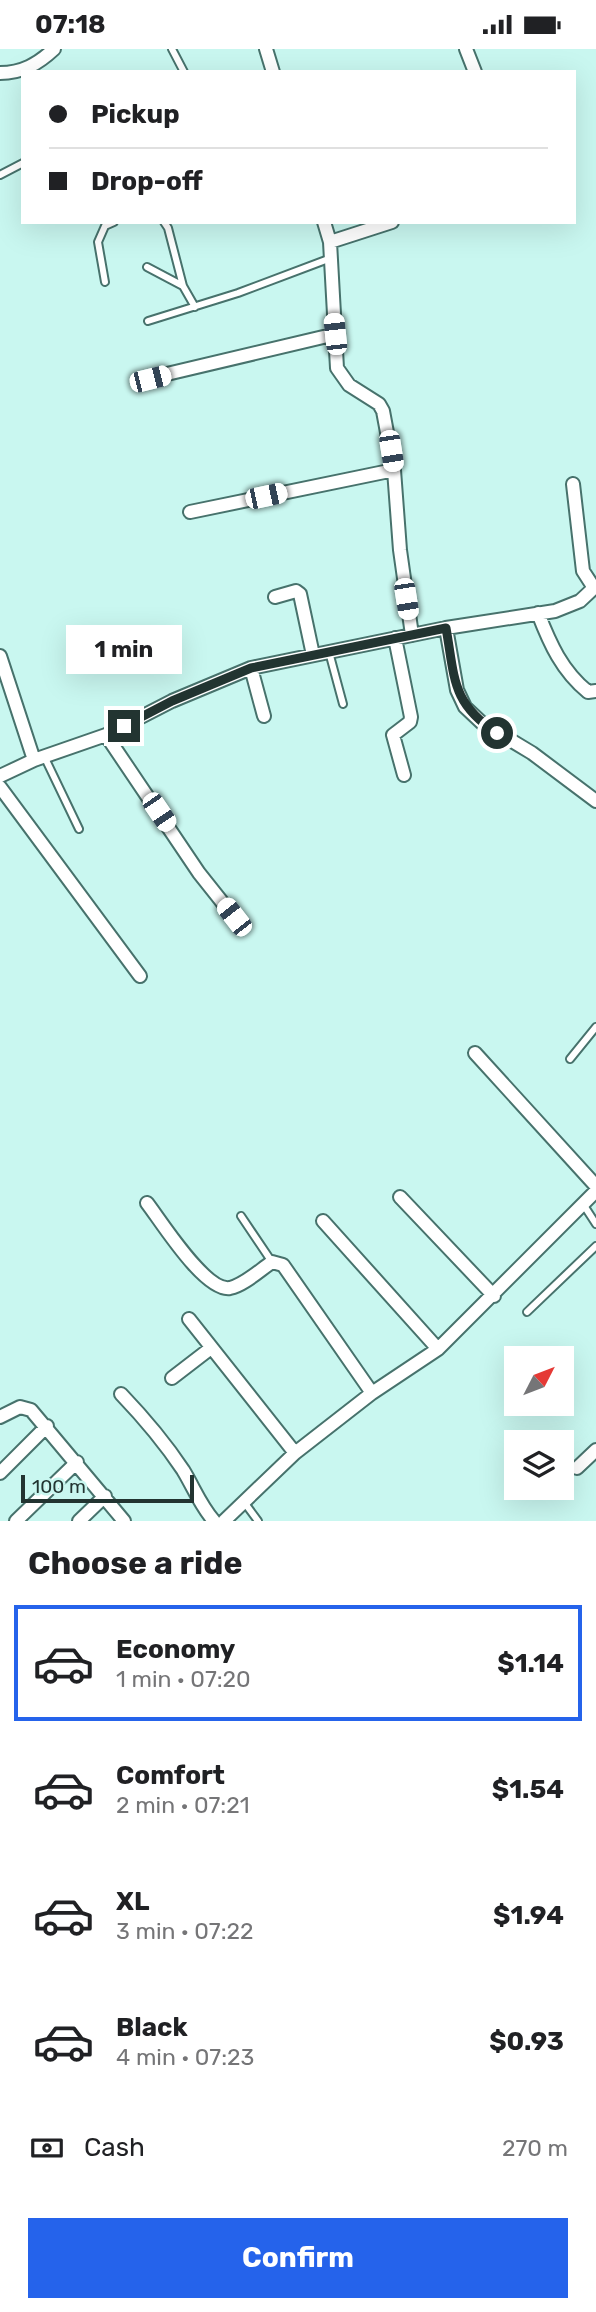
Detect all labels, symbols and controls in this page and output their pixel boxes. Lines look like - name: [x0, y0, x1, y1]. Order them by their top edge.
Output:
- text: 07:18: [35, 9, 106, 40]
- text: Pickup: [91, 99, 180, 130]
- text: Drop-off: [91, 166, 203, 197]
- car: [323, 312, 348, 356]
- car: [128, 364, 173, 394]
- car: [378, 429, 405, 473]
- car: [244, 481, 289, 511]
- car: [393, 577, 420, 621]
- callout: 1 min: [66, 625, 182, 673]
- text: 1 min: [95, 635, 153, 663]
- route end: [108, 710, 140, 742]
- route start: [481, 717, 513, 749]
- car: [139, 789, 180, 835]
- car: [213, 894, 256, 940]
- north arrow: [504, 1346, 574, 1416]
- map controls: [504, 1346, 574, 1500]
- button: layers: [504, 1430, 574, 1500]
- scale bar: [21, 1472, 194, 1504]
- text: 100 m: [32, 1475, 86, 1498]
- text: Choose a ride: [28, 1544, 242, 1582]
- icon: car: [32, 1632, 95, 1695]
- text: Economy: [116, 1634, 235, 1665]
- text: $1.14: [497, 1648, 564, 1679]
- text: 1 min · 07:20: [116, 1665, 251, 1693]
- icon: car: [32, 1758, 95, 1821]
- text: Comfort: [116, 1760, 225, 1791]
- text: $1.54: [492, 1774, 564, 1805]
- text: 2 min · 07:21: [116, 1791, 250, 1819]
- icon: car: [32, 1884, 95, 1947]
- text: XL: [116, 1886, 149, 1917]
- text: $1.94: [493, 1900, 564, 1931]
- text: 3 min · 07:22: [116, 1917, 254, 1945]
- icon: car: [32, 2010, 95, 2073]
- text: Black: [116, 2012, 188, 2043]
- text: $0.93: [489, 2026, 564, 2057]
- text: 4 min · 07:23: [116, 2043, 254, 2071]
- icon: cash: [28, 2129, 66, 2167]
- text: Cash: [84, 2132, 145, 2163]
- text: 270 m: [502, 2134, 568, 2162]
- button: Confirm: [28, 2218, 568, 2298]

